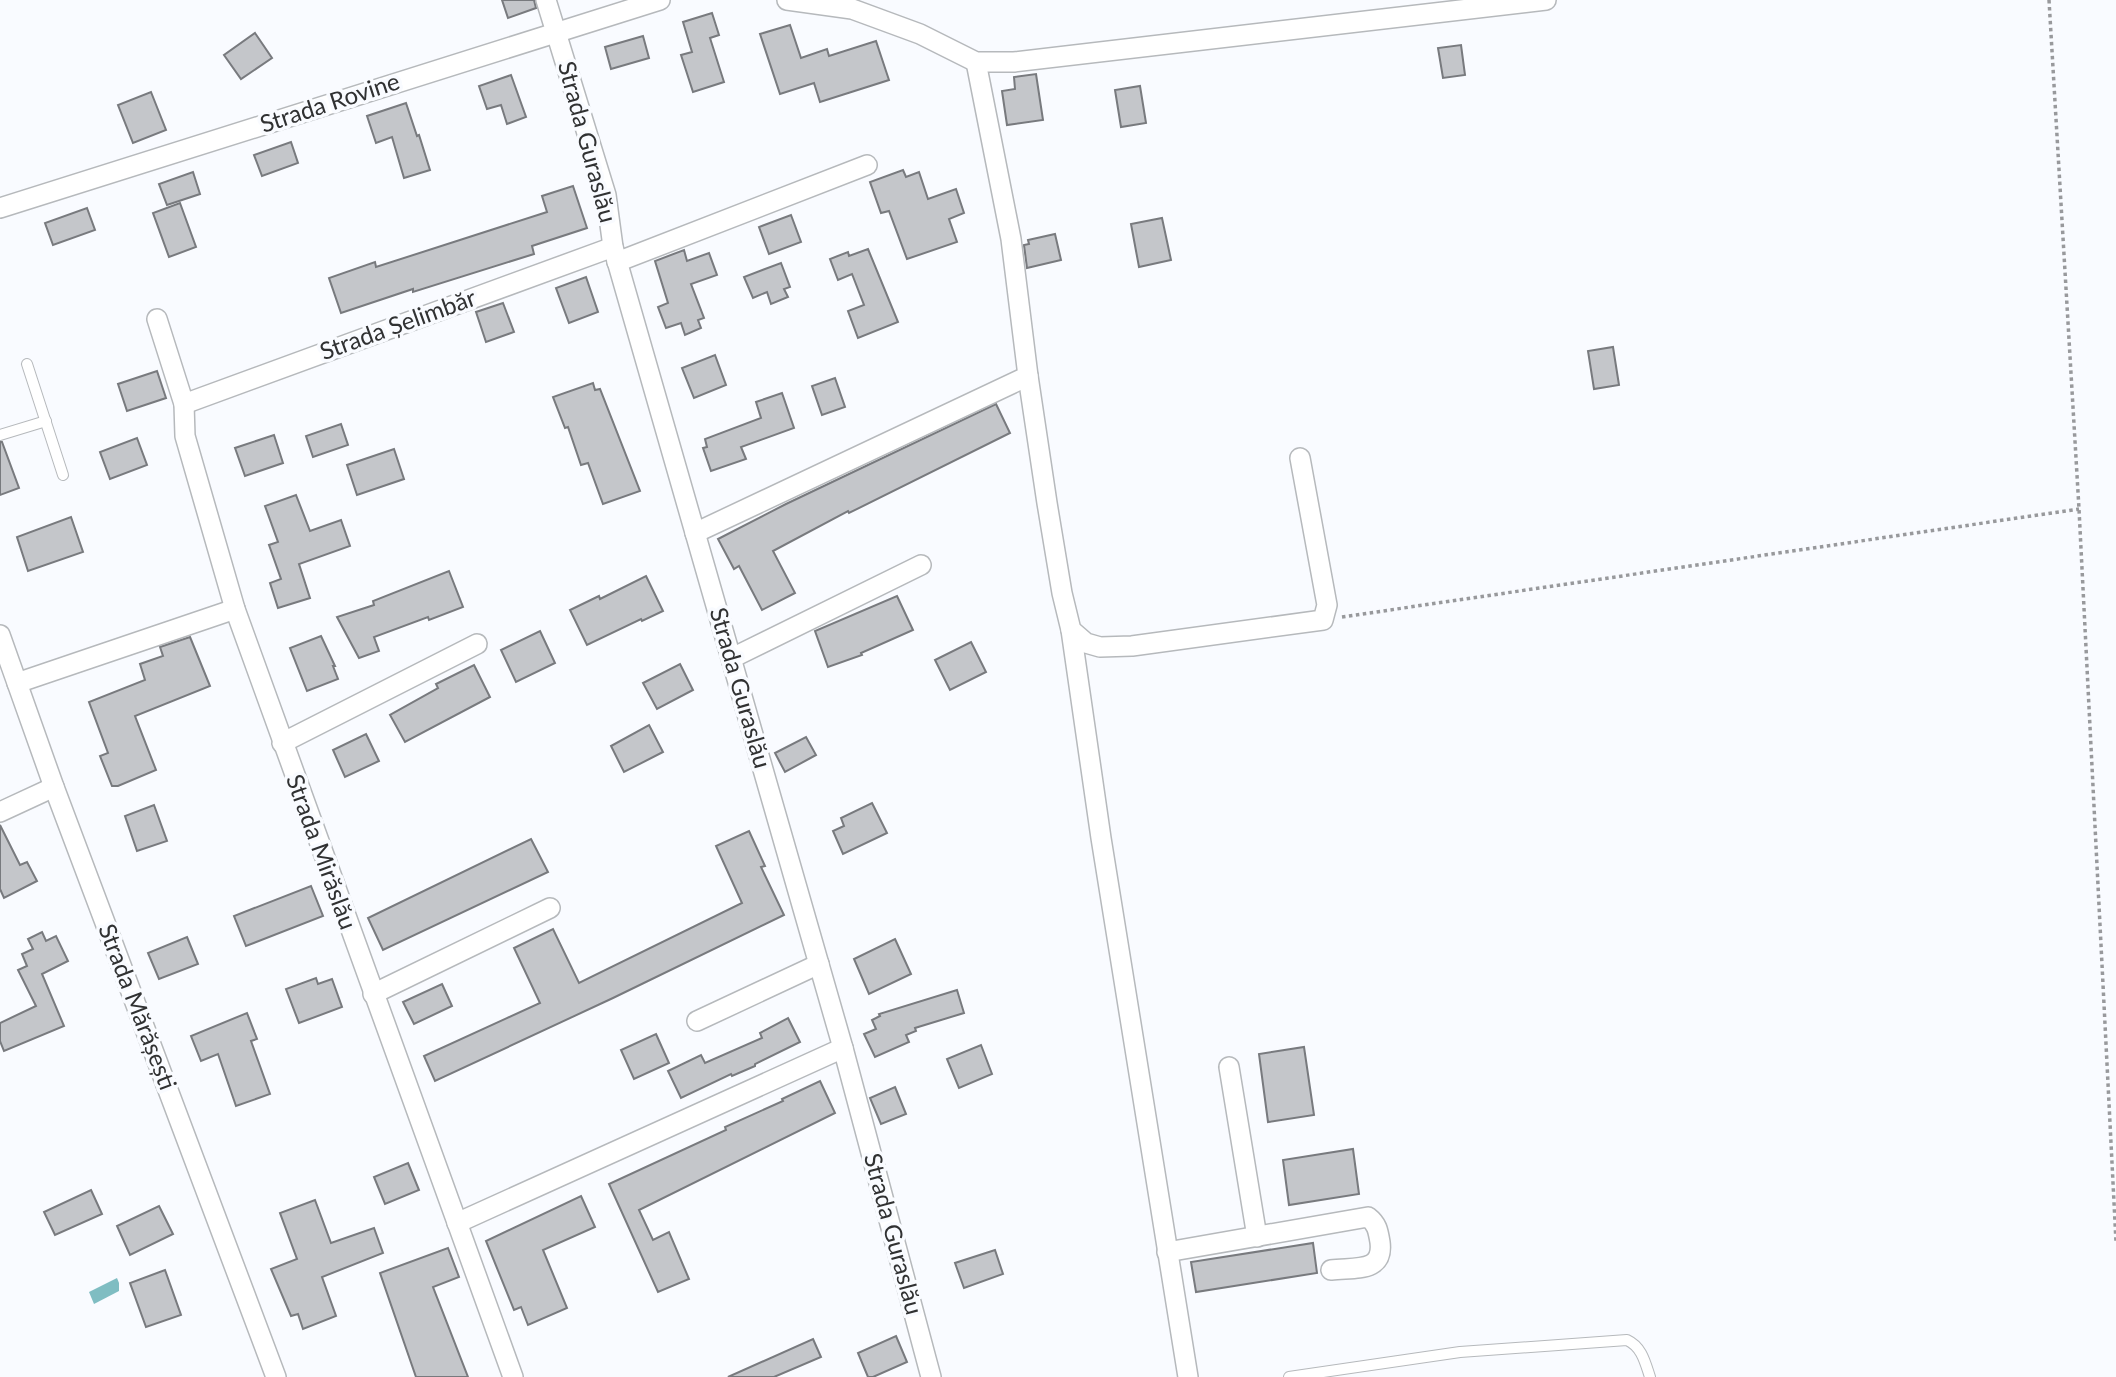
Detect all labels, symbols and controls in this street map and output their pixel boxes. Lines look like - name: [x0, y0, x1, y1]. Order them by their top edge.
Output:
- street label: Strada Guraslău: [553, 58, 624, 225]
- street label: Strada Rovine: [256, 65, 403, 138]
- street label: Strada Șelimbăr: [315, 282, 480, 365]
- street label: Strada Guraslău: [705, 604, 778, 771]
- street label: Strada Mirăslău: [281, 770, 364, 933]
- street label: Strada Mărășești: [93, 919, 183, 1094]
- street label: Strada Guraslău: [859, 1150, 930, 1317]

